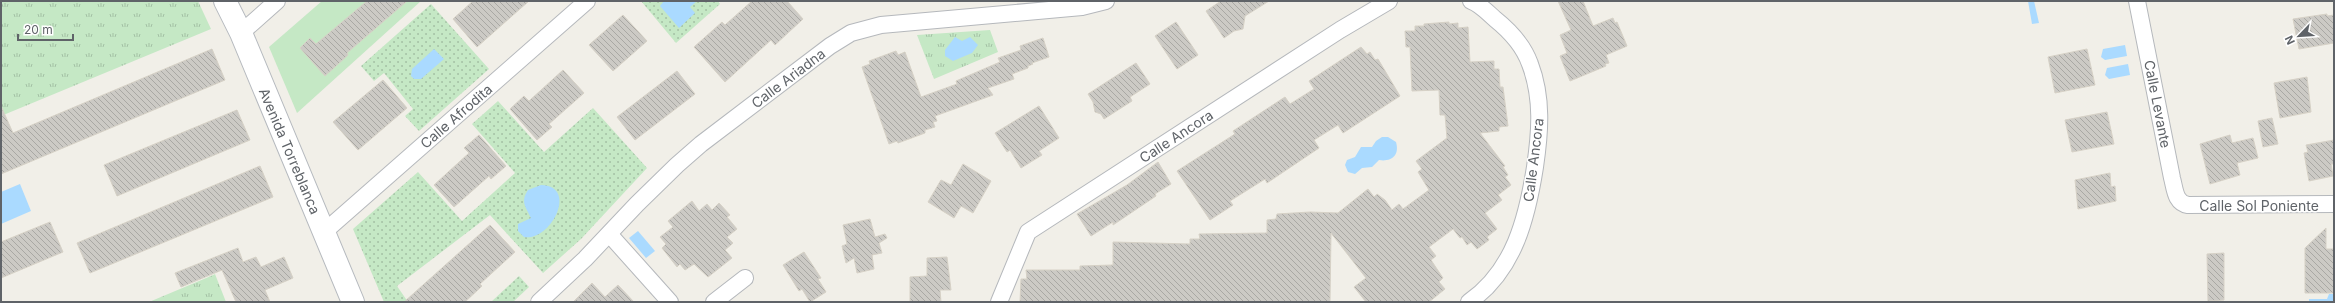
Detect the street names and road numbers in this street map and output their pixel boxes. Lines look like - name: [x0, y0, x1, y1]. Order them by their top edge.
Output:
- street label: Calle Ariadna: [748, 45, 828, 111]
- street label: Calle Levante: [2141, 59, 2175, 149]
- street label: Calle Afrodita: [417, 80, 495, 152]
- street label: Avenida Torreblanca: [256, 85, 324, 217]
- street label: Calle Ancora: [1136, 106, 1216, 166]
- street label: Calle Ancora: [1519, 117, 1547, 203]
- street label: Calle Sol Poniente: [2199, 197, 2319, 214]

